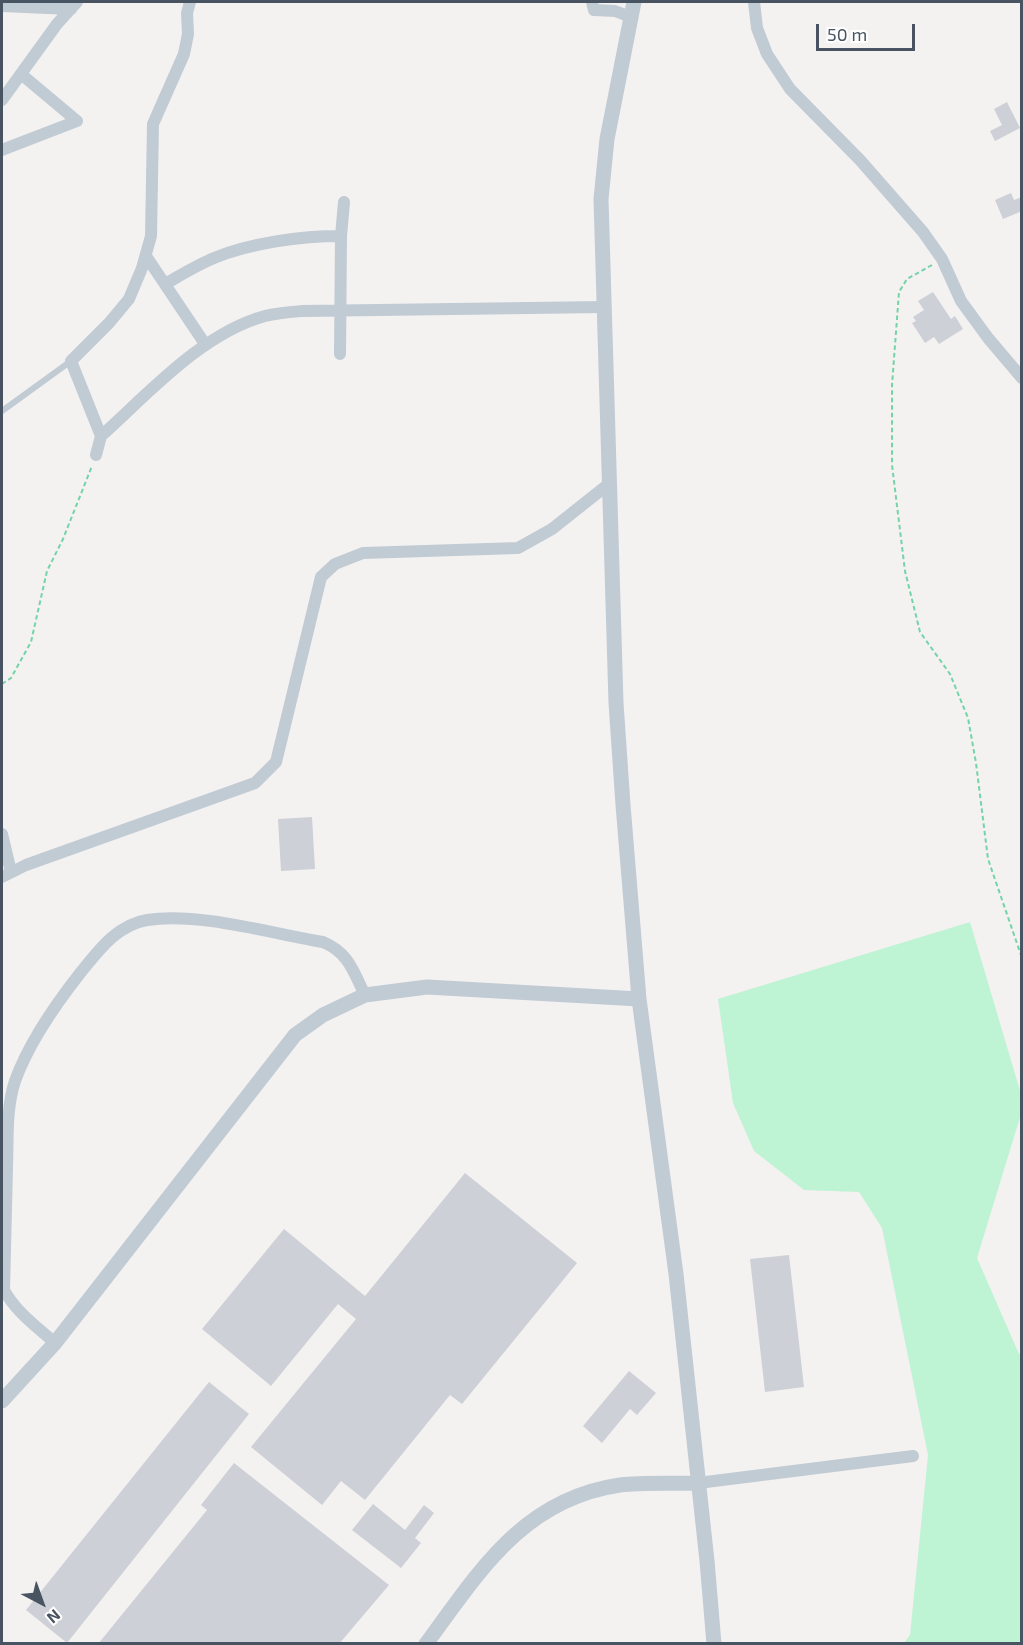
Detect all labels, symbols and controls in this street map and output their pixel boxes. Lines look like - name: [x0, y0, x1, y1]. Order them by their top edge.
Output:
- scale bar: [819, 12, 918, 50]
- text: 50 m: [827, 23, 867, 45]
- north arrow: [12, 1573, 72, 1633]
- text: N: [44, 1606, 65, 1628]

